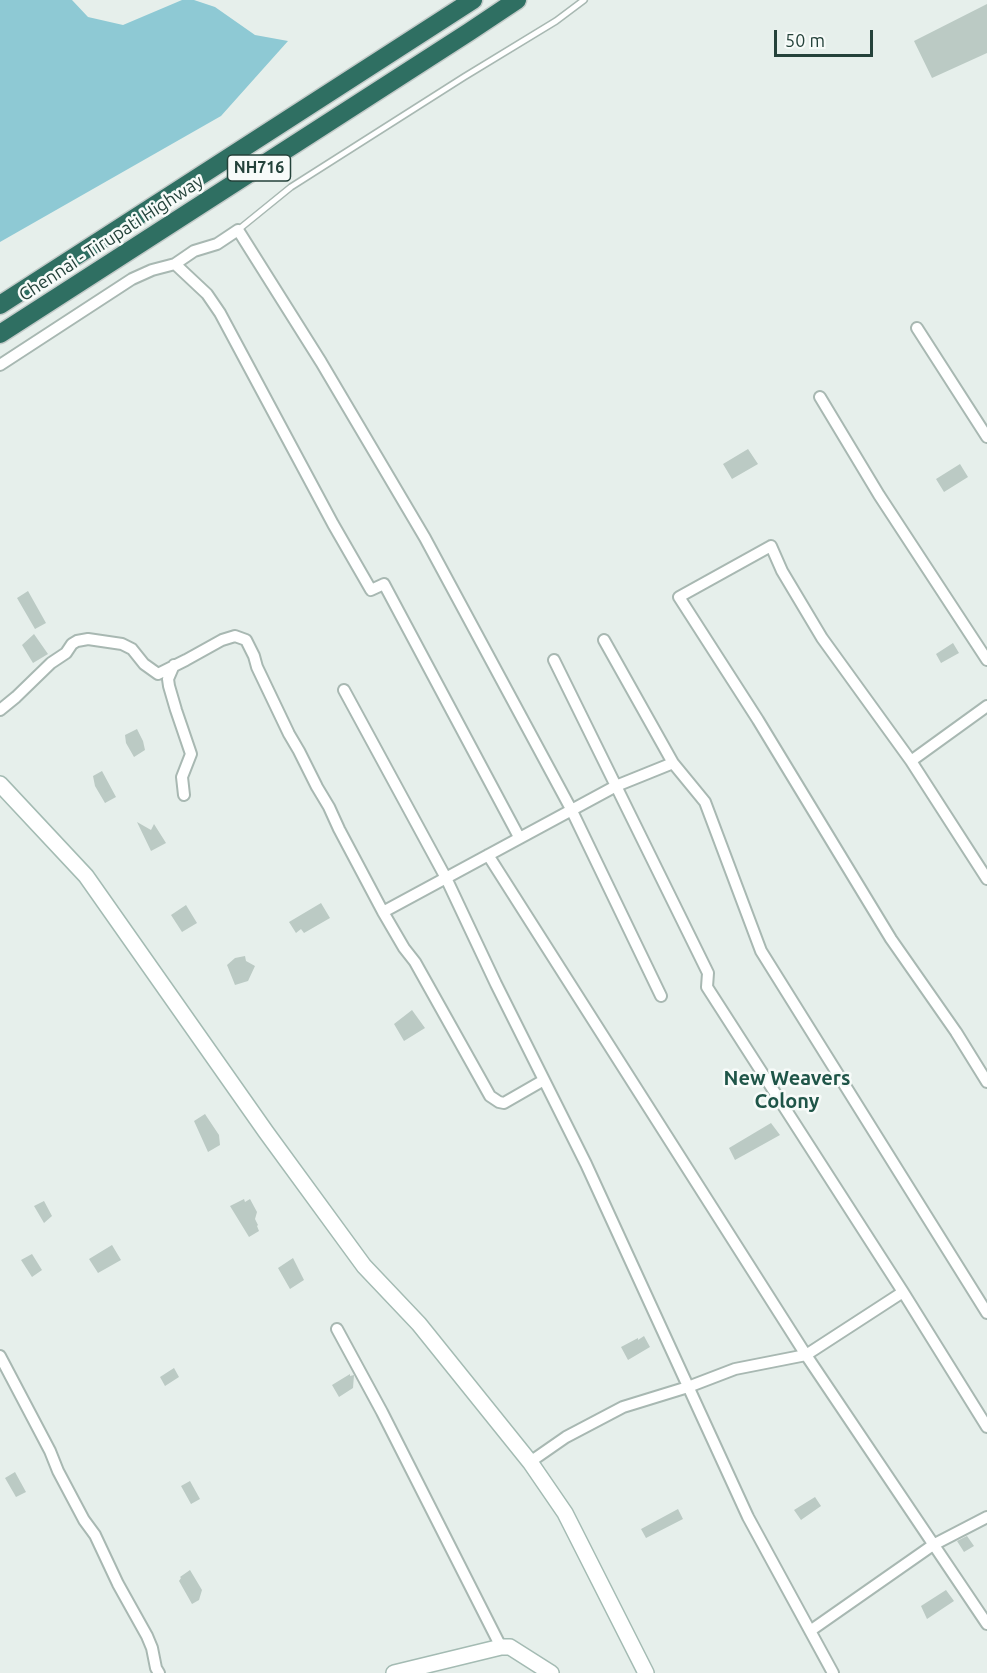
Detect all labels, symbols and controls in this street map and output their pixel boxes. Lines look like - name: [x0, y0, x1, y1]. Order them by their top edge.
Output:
- scale bar: [777, 18, 876, 56]
- text: 50 m: [785, 30, 825, 50]
- road number: NH716: [228, 155, 290, 181]
- street label: Chennai - Tirupati Highway: [15, 170, 207, 306]
- district label: New Weavers Colony: [724, 1066, 850, 1113]

